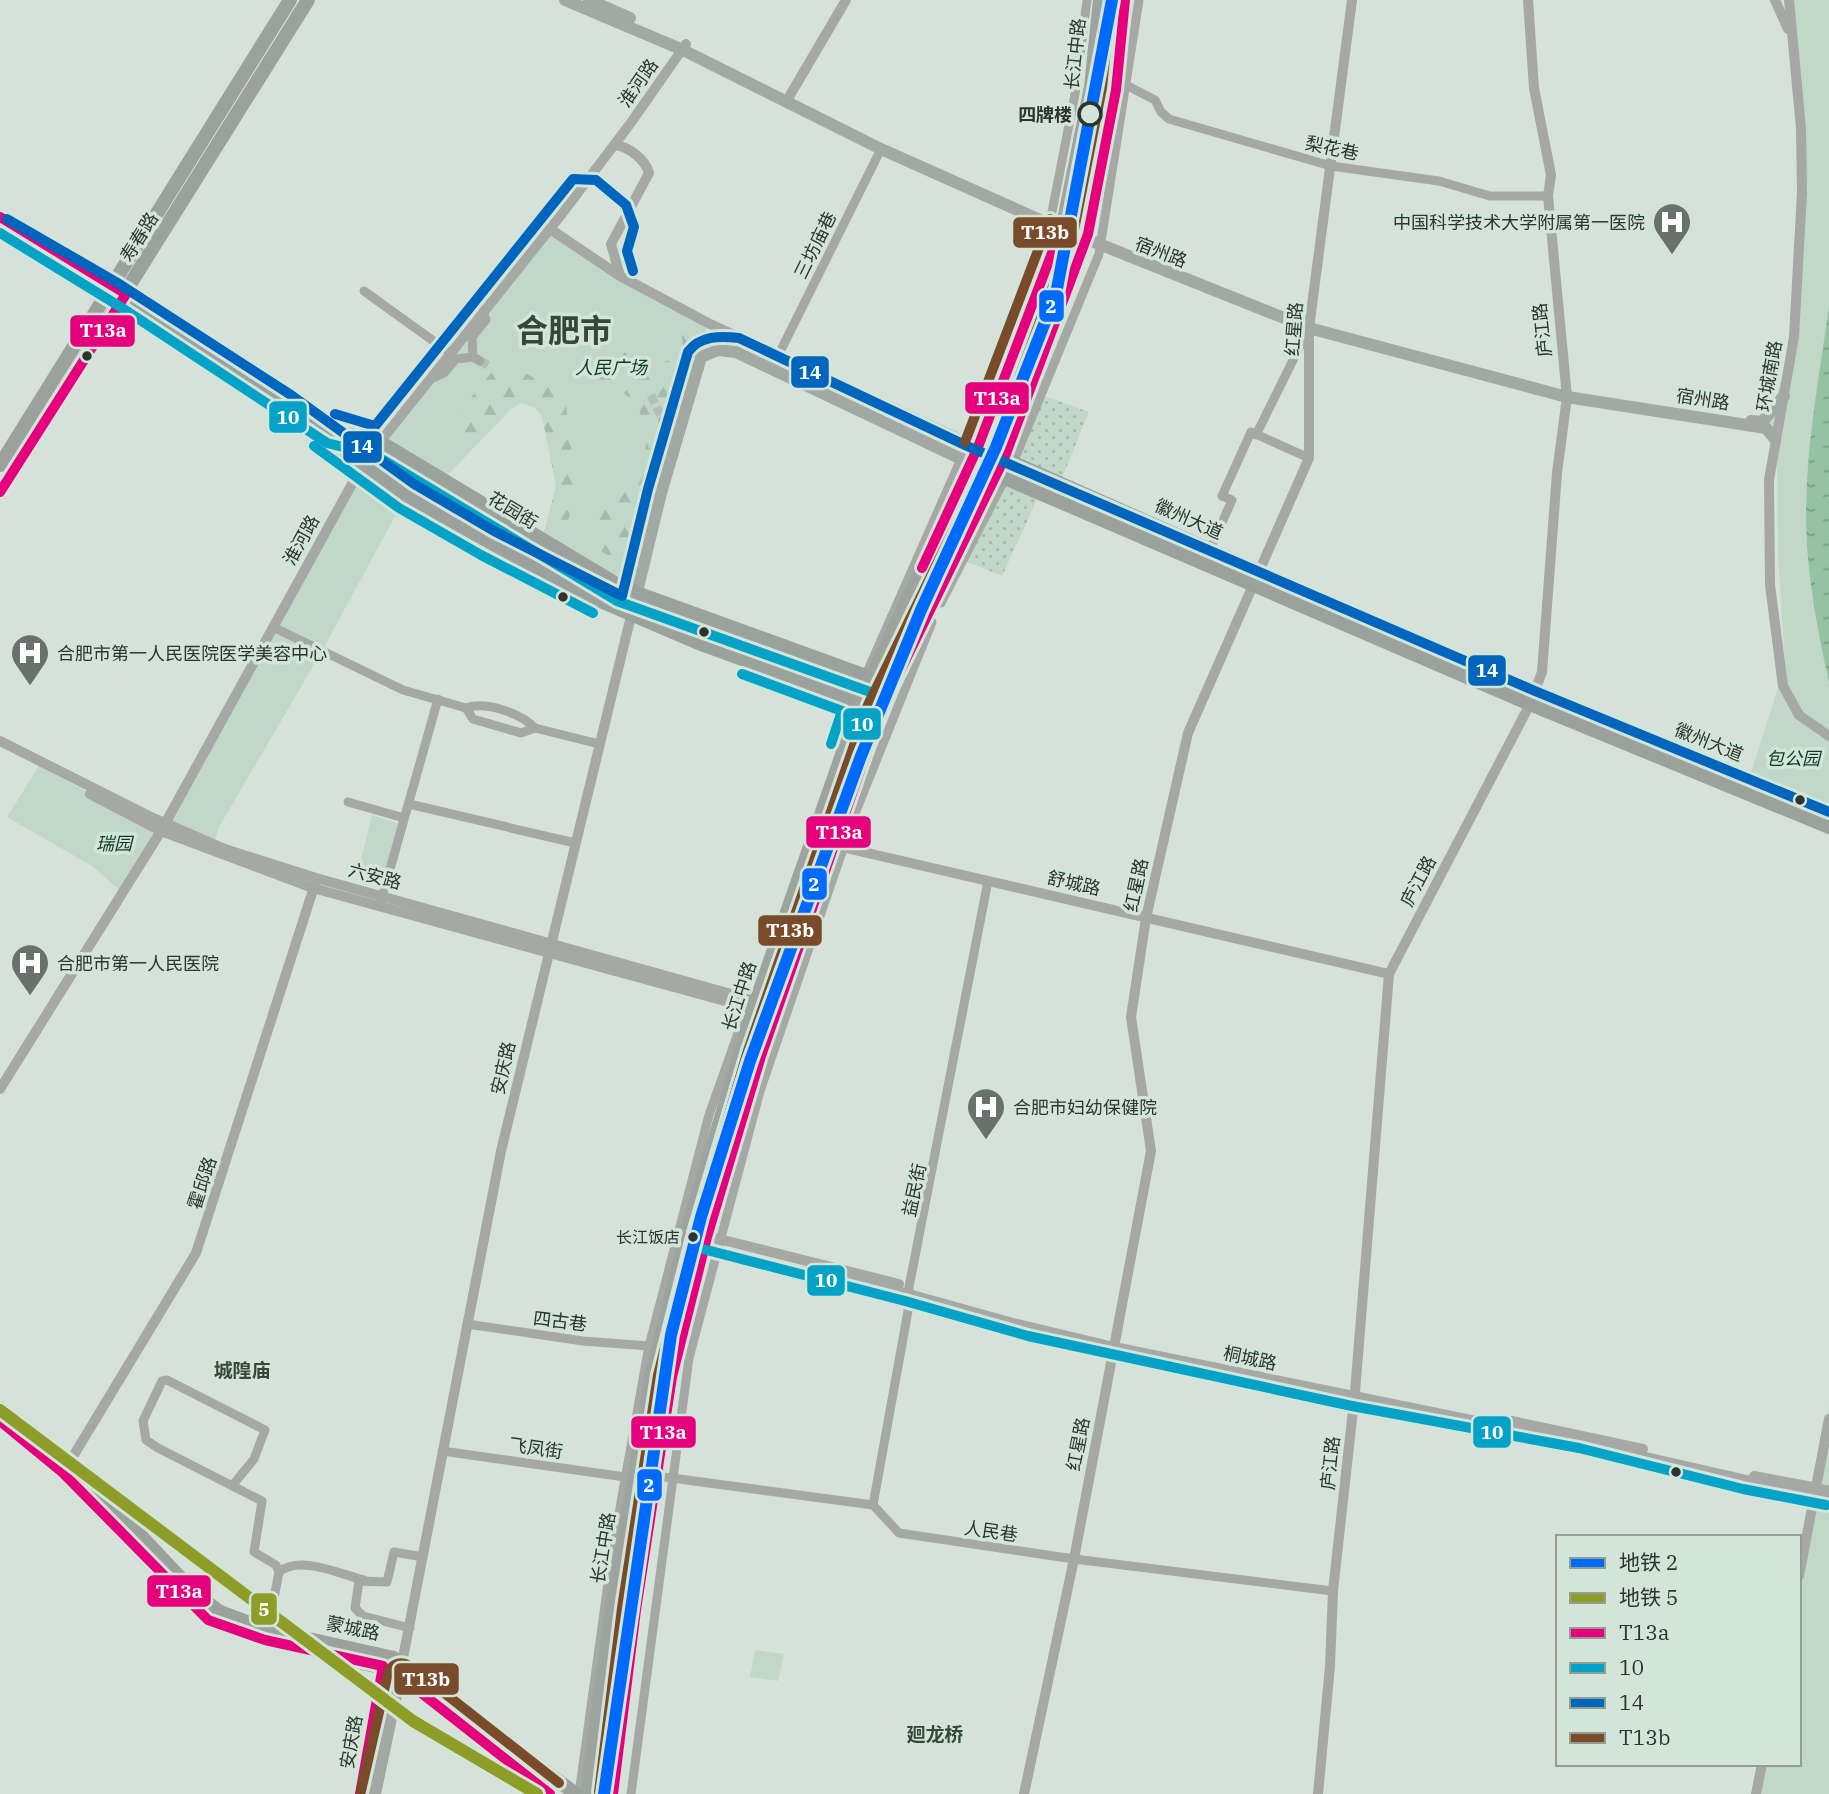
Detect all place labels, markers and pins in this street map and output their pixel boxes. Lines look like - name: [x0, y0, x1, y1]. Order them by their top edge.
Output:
- marker: 四牌楼: [1078, 102, 1102, 126]
- place label: 四牌楼: [1018, 103, 1072, 126]
- hospital icon: 中国科学技术大学附属第一医院: [1651, 201, 1693, 256]
- place label: 中国科学技术大学附属第一医院: [1393, 211, 1645, 234]
- unlabelled marker: [80, 349, 94, 363]
- unlabelled marker: [556, 590, 570, 604]
- unlabelled marker: [697, 625, 711, 639]
- hospital icon: 合肥市第一人民医院医学美容中心: [9, 632, 51, 687]
- place label: 合肥市第一人民医院医学美容中心: [57, 642, 327, 665]
- unlabelled marker: [1793, 793, 1807, 807]
- hospital icon: 合肥市第一人民医院: [9, 942, 51, 997]
- place label: 合肥市第一人民医院: [57, 952, 219, 975]
- hospital icon: 合肥市妇幼保健院: [965, 1086, 1007, 1141]
- place label: 合肥市妇幼保健院: [1013, 1096, 1157, 1119]
- place label: 长江饭店: [616, 1227, 680, 1247]
- marker: 长江饭店: [686, 1230, 700, 1244]
- unlabelled marker: [1669, 1465, 1683, 1479]

